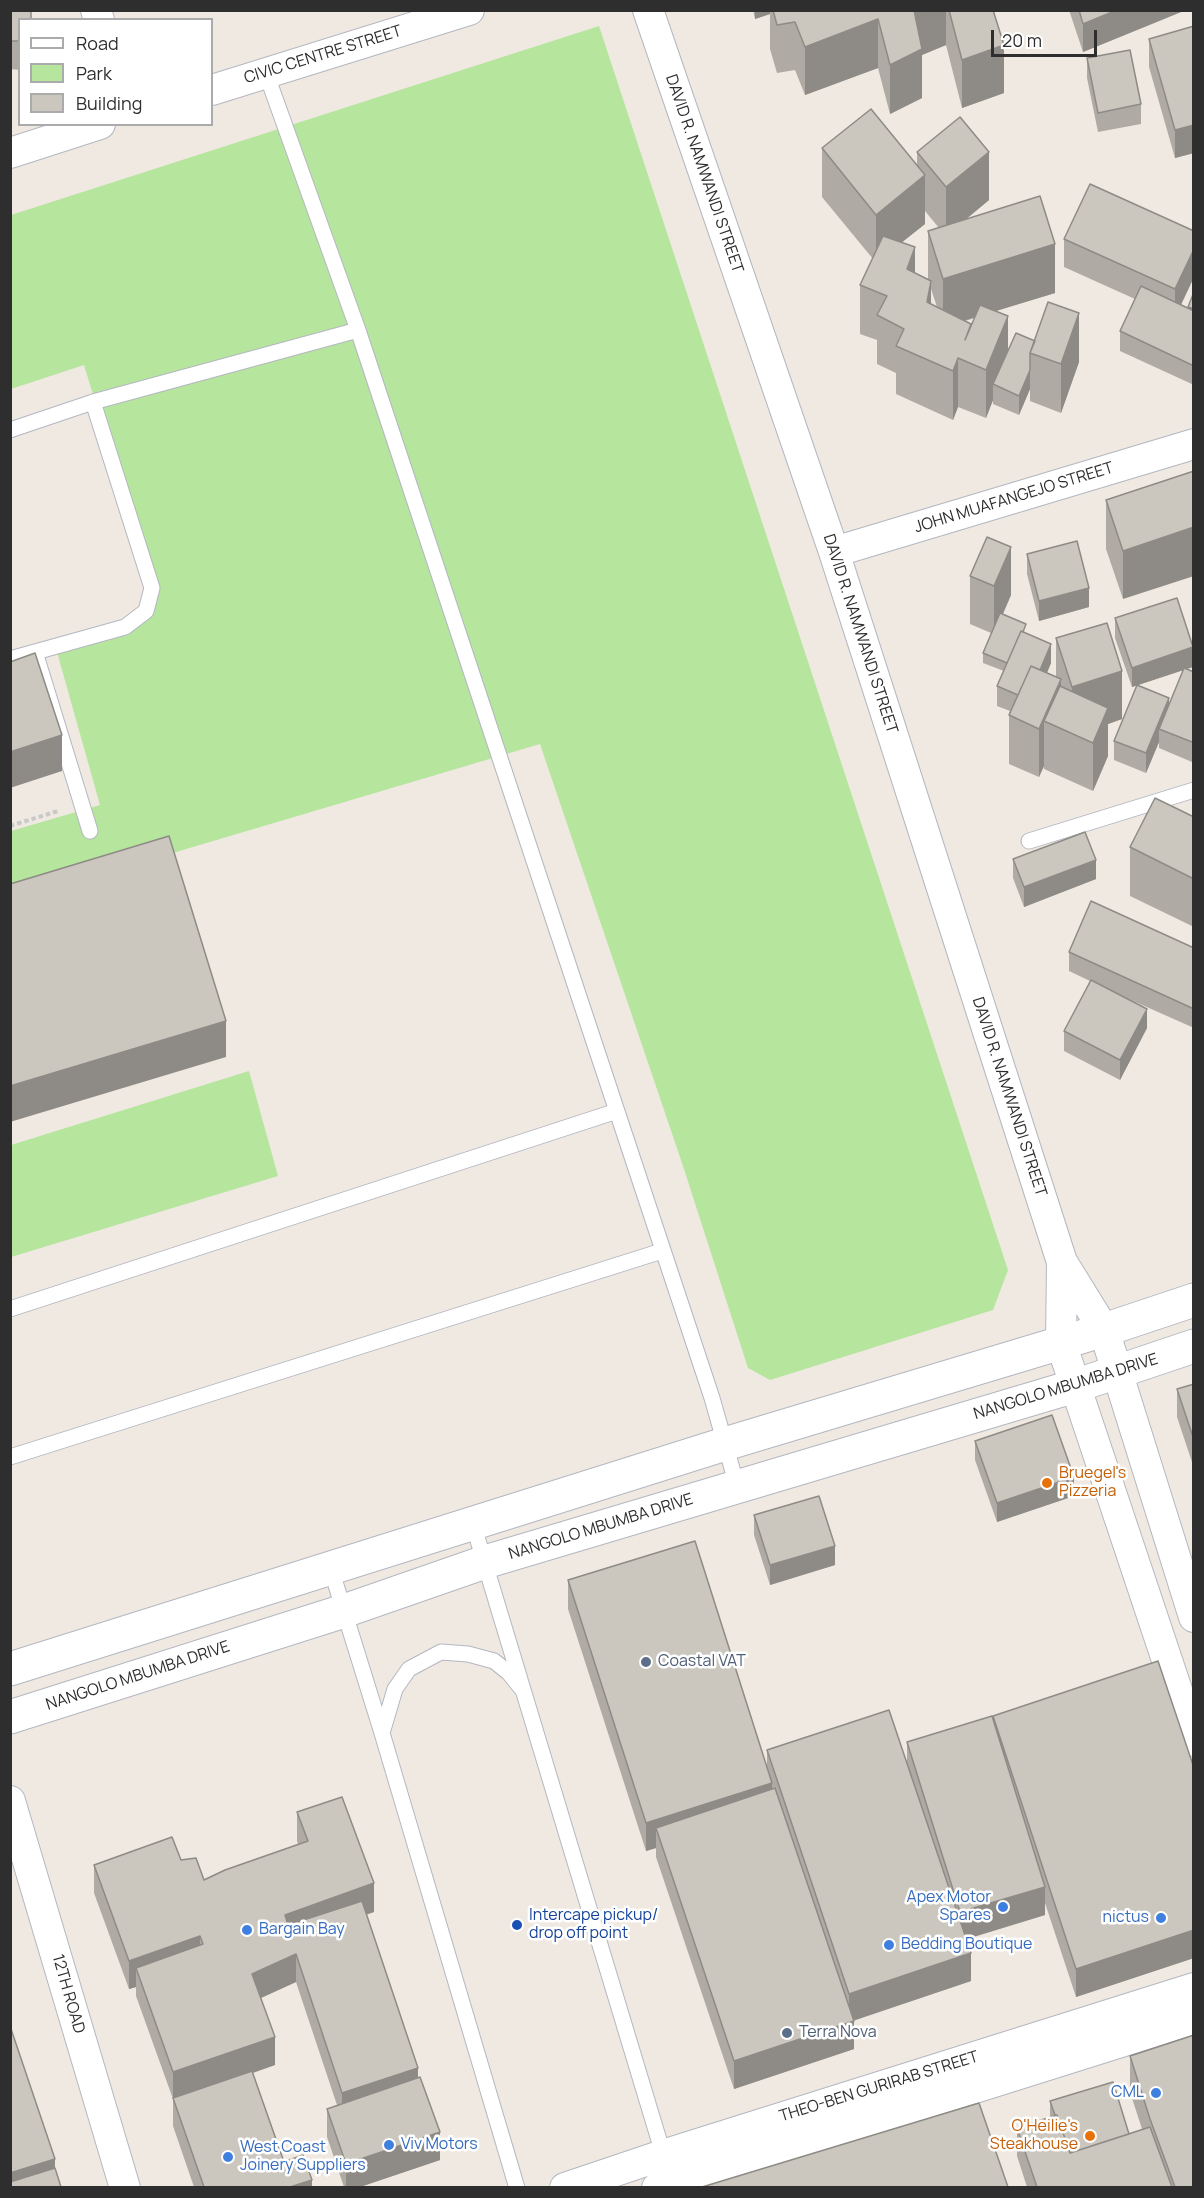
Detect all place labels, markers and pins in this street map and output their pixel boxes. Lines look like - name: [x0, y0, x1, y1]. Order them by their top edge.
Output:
- place label: Bruegel's Pizzeria: [1059, 1464, 1126, 1502]
- marker: Bruegel's Pizzeria: [1040, 1476, 1054, 1490]
- place label: Coastal VAT: [658, 1652, 746, 1672]
- marker: Coastal VAT: [639, 1655, 653, 1669]
- place label: Apex Motor Spares: [906, 1888, 991, 1926]
- marker: Apex Motor Spares: [996, 1900, 1010, 1914]
- place label: Intercape pickup/ drop off point: [529, 1906, 658, 1944]
- place label: nictus: [1103, 1908, 1149, 1928]
- marker: nictus: [1154, 1911, 1168, 1925]
- marker: Intercape pickup/ drop off point: [510, 1918, 524, 1932]
- place label: Bargain Bay: [259, 1920, 345, 1940]
- marker: Bargain Bay: [240, 1923, 254, 1937]
- place label: Bedding Boutique: [901, 1935, 1032, 1955]
- marker: Bedding Boutique: [882, 1938, 896, 1952]
- place label: Terra Nova: [799, 2023, 877, 2043]
- marker: Terra Nova: [780, 2026, 794, 2040]
- place label: CML: [1111, 2083, 1144, 2103]
- marker: CML: [1149, 2086, 1163, 2100]
- place label: O'Heilie's Steakhouse: [990, 2117, 1078, 2155]
- marker: O'Heilie's Steakhouse: [1083, 2129, 1097, 2143]
- place label: Viv Motors: [401, 2135, 478, 2155]
- place label: West Coast Joinery Suppliers: [240, 2138, 366, 2176]
- marker: Viv Motors: [382, 2138, 396, 2152]
- marker: West Coast Joinery Suppliers: [221, 2150, 235, 2164]

